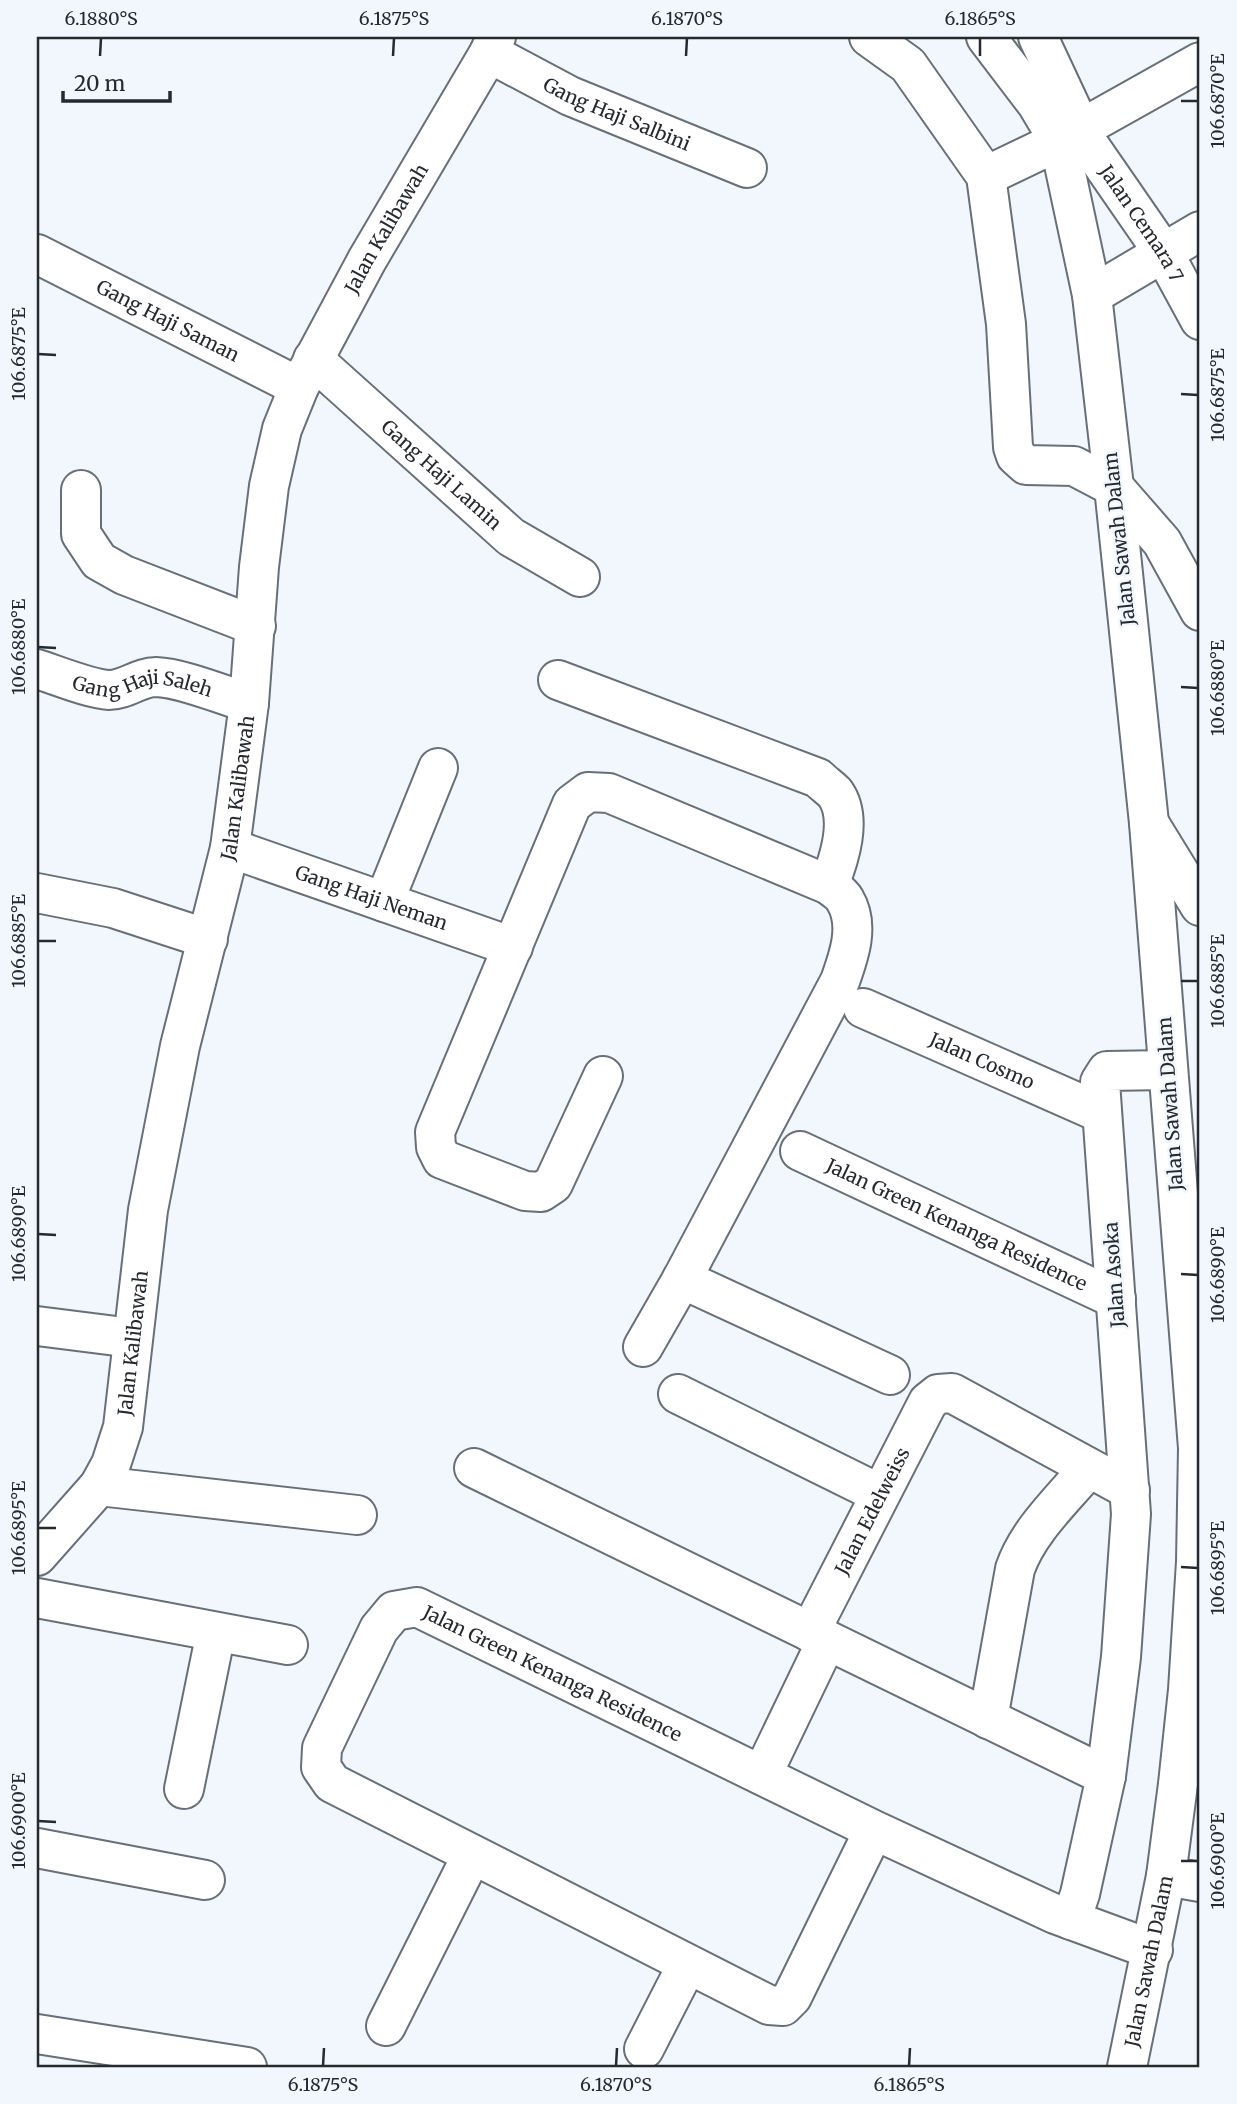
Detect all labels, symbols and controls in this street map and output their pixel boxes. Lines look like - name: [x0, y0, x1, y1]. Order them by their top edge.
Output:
- text: 6.1880°S: [64, 7, 138, 30]
- text: 6.1875°S: [359, 7, 430, 30]
- text: 6.1870°S: [651, 7, 723, 30]
- text: 6.1865°S: [944, 7, 1016, 30]
- text: 106.6870°E: [1206, 53, 1229, 148]
- scale bar: [63, 60, 170, 104]
- text: 20 m: [74, 70, 126, 97]
- street label: Gang Haji Salbini: [539, 72, 694, 156]
- street label: Jalan Kalibawah: [339, 159, 433, 299]
- street label: Jalan Cemara 7: [1094, 160, 1189, 286]
- street label: Gang Haji Saman: [93, 274, 244, 367]
- text: 106.6875°E: [7, 307, 30, 401]
- text: 106.6875°E: [1206, 348, 1229, 442]
- street label: Gang Haji Lamin: [376, 414, 507, 535]
- street label: Jalan Sawah Dalam: [1098, 451, 1140, 628]
- text: 106.6880°E: [7, 598, 30, 695]
- text: 106.6880°E: [1206, 639, 1229, 736]
- street label: Gang Haji Saleh: [70, 665, 216, 702]
- street label: Jalan Kalibawah: [215, 713, 259, 864]
- street label: Gang Haji Neman: [292, 860, 451, 935]
- text: 106.6885°E: [7, 893, 30, 988]
- text: 106.6885°E: [1206, 933, 1229, 1028]
- street label: Jalan Sawah Dalam: [1152, 1016, 1188, 1193]
- street label: Jalan Cosmo: [925, 1026, 1038, 1094]
- street label: Jalan Green Kenanga Residence: [821, 1153, 1091, 1296]
- text: 106.6890°E: [7, 1185, 30, 1282]
- street label: Jalan Asoka: [1098, 1221, 1130, 1330]
- text: 106.6890°E: [1206, 1226, 1229, 1323]
- street label: Jalan Kalibawah: [112, 1269, 153, 1418]
- street label: Jalan Edelweiss: [829, 1443, 915, 1580]
- text: 106.6895°E: [7, 1480, 30, 1575]
- text: 106.6895°E: [1206, 1520, 1229, 1615]
- street label: Jalan Green Kenanga Residence: [418, 1599, 686, 1747]
- text: 106.6900°E: [7, 1772, 30, 1870]
- text: 106.6900°E: [1206, 1812, 1229, 1910]
- street label: Jalan Sawah Dalam: [1119, 1873, 1178, 2050]
- text: 6.1875°S: [288, 2073, 359, 2096]
- text: 6.1870°S: [580, 2073, 652, 2096]
- text: 6.1865°S: [873, 2073, 945, 2096]

